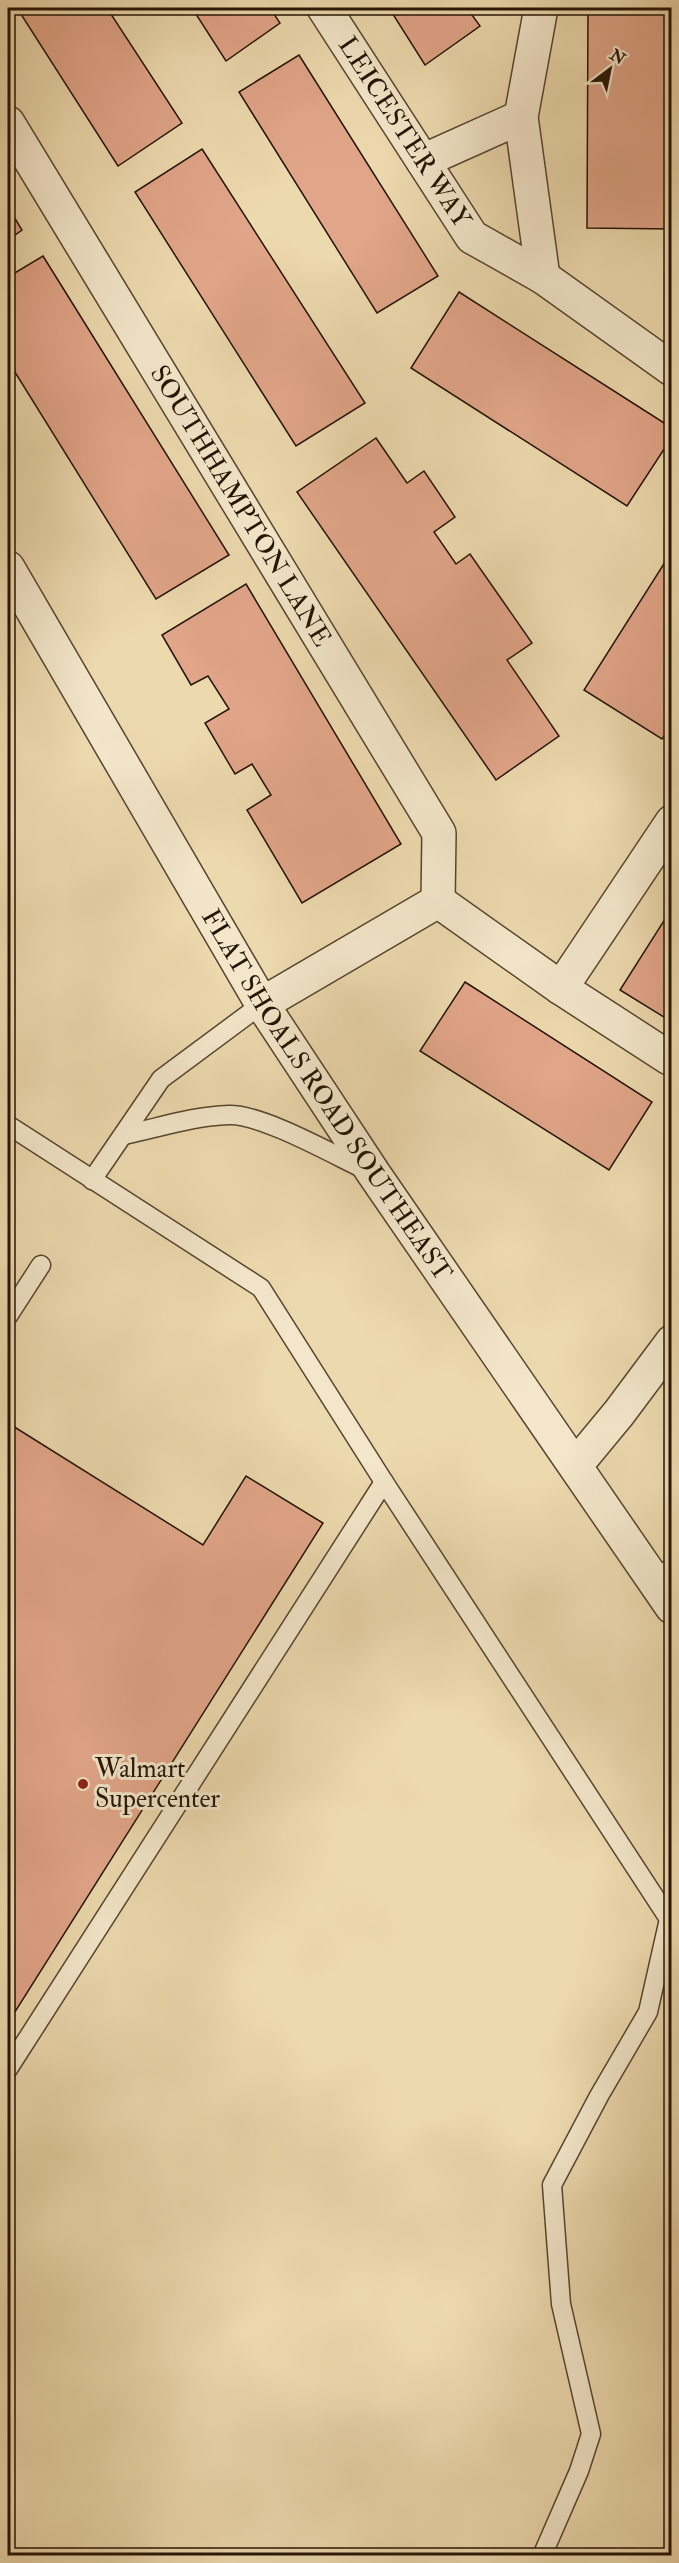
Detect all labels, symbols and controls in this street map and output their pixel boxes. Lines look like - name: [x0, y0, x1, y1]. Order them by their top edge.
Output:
- street label: LEICESTER WAY: [331, 31, 478, 235]
- north arrow: [580, 39, 640, 99]
- text: N: [605, 44, 629, 70]
- street label: SOUTHHAMPTON LANE: [143, 359, 338, 652]
- street label: FLAT SHOALS ROAD SOUTHEAST: [194, 903, 459, 1287]
- place label: Walmart Supercenter: [94, 1753, 220, 1816]
- marker: Walmart Supercenter: [76, 1777, 90, 1791]

